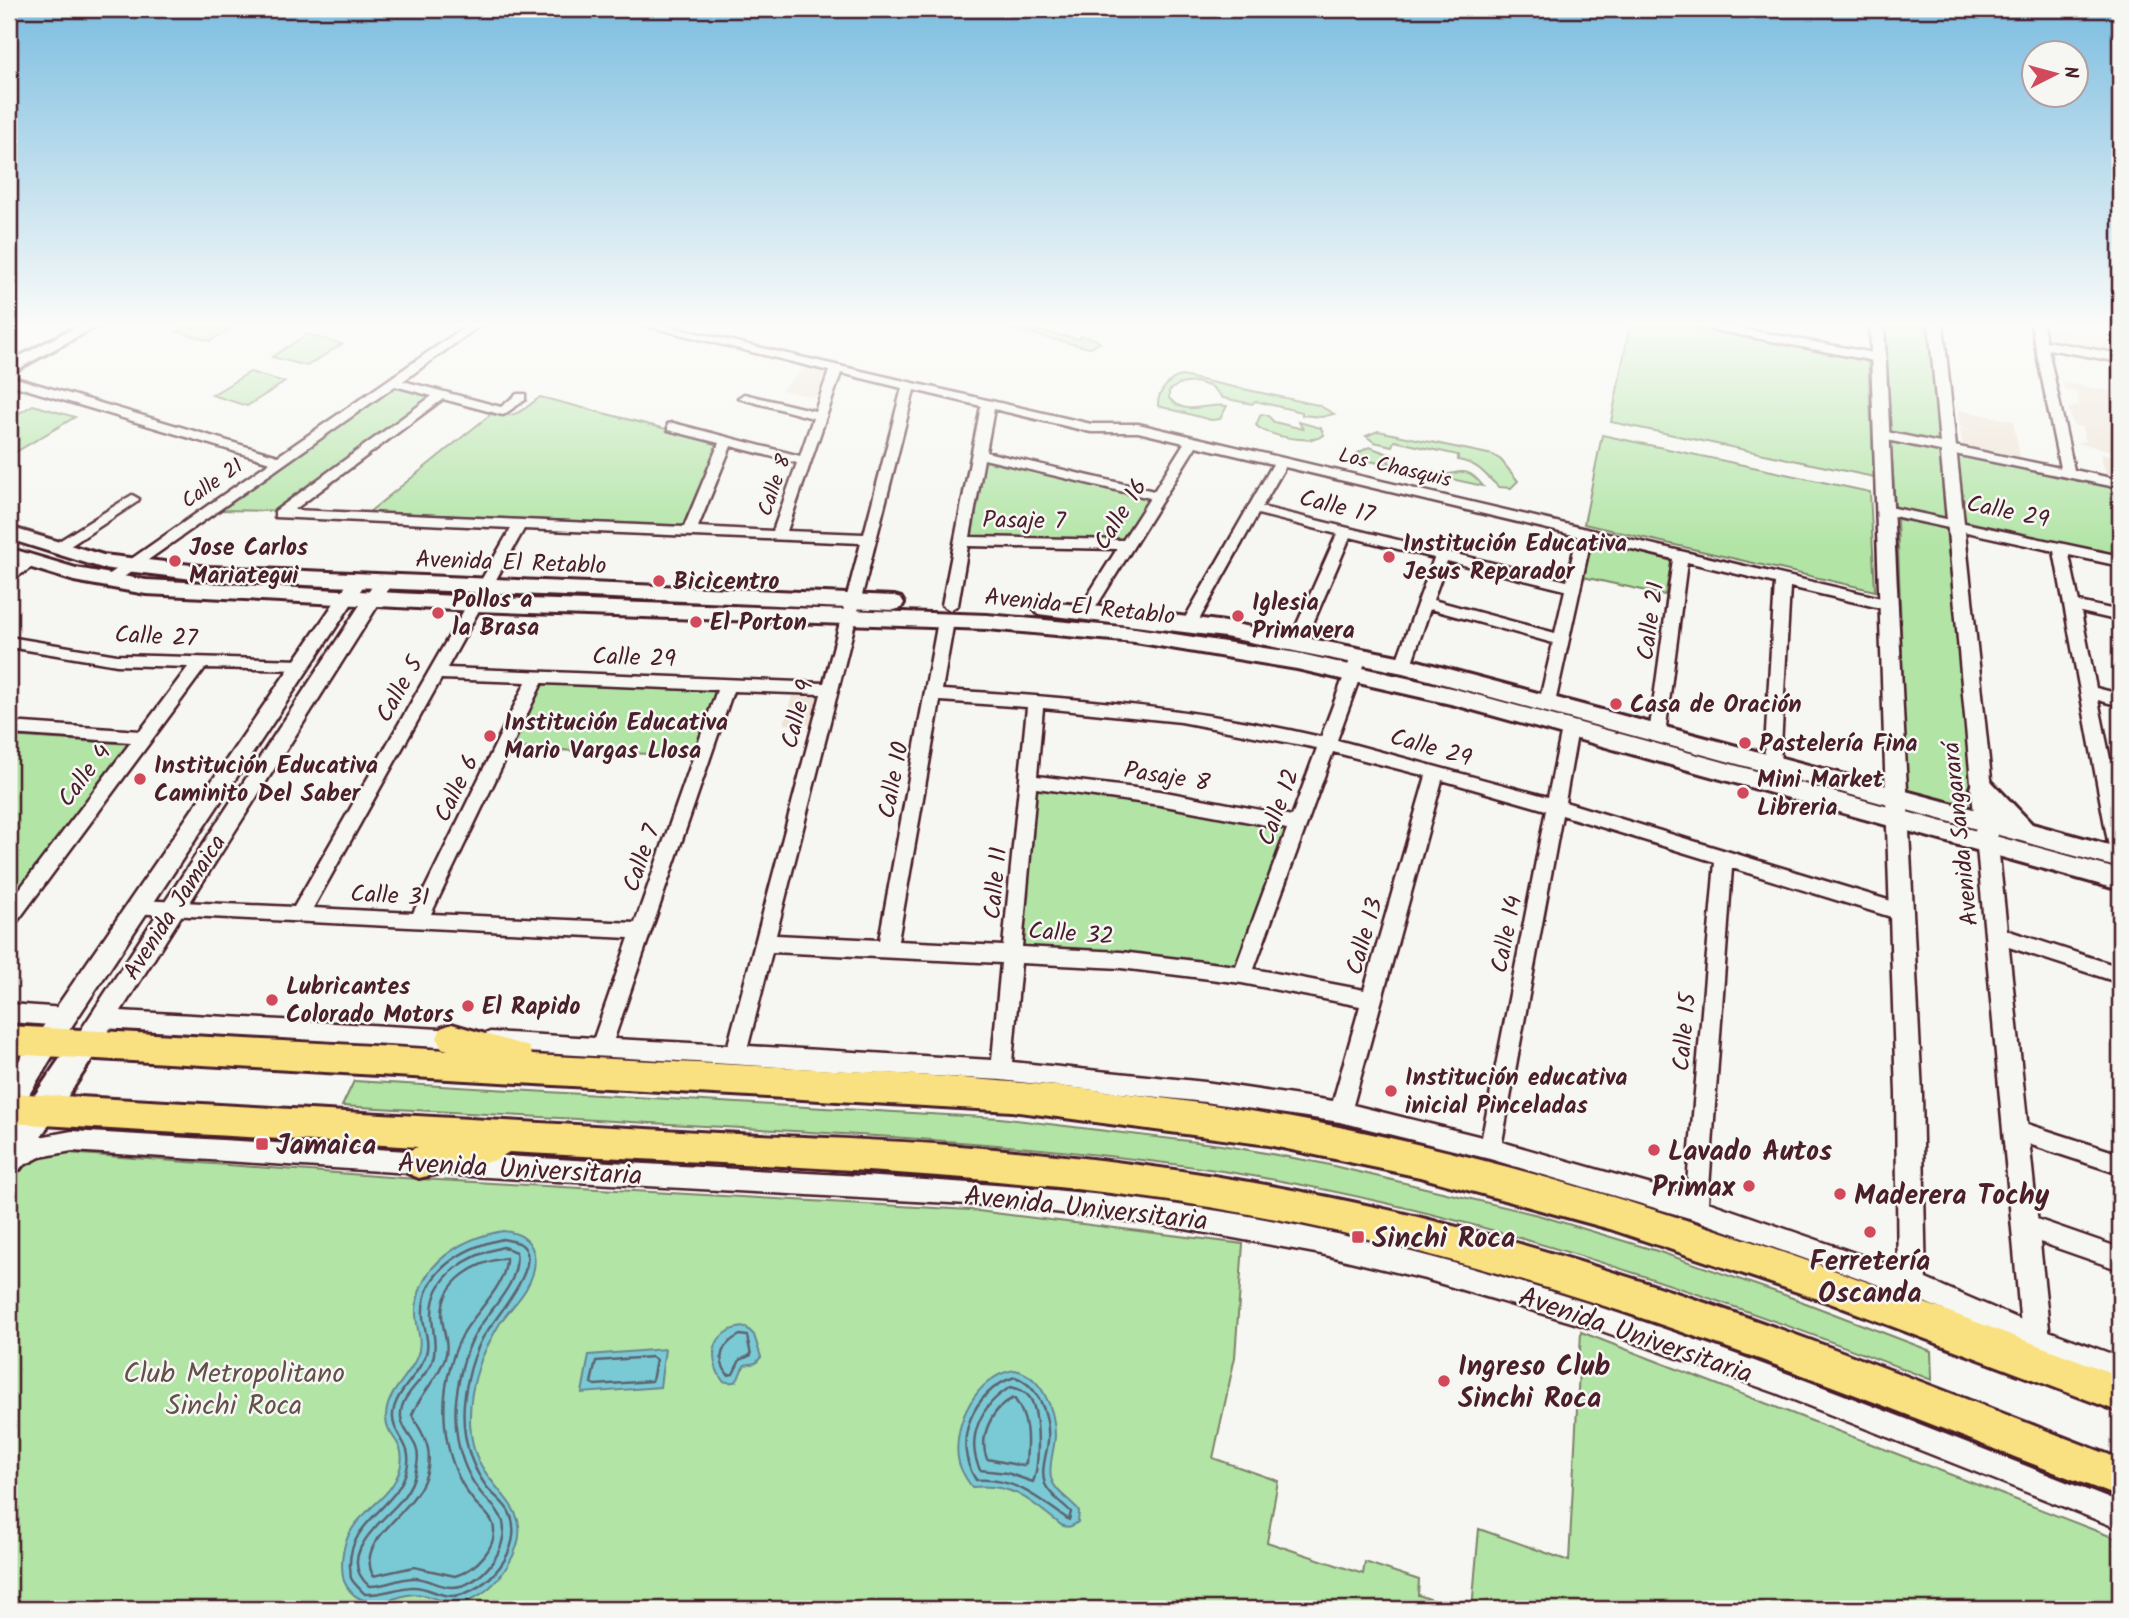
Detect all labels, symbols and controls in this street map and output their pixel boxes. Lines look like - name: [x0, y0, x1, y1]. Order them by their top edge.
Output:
- north arrow: [2021, 38, 2090, 108]
- text: N: [2054, 65, 2085, 80]
- street label: Los Chasquis: [1335, 439, 1454, 497]
- street label: Calle 8: [750, 450, 801, 521]
- street label: Calle 21: [175, 451, 251, 518]
- street label: Calle 16: [1084, 471, 1159, 559]
- street label: Calle 17: [1295, 479, 1379, 536]
- street label: Calle 29: [1963, 485, 2053, 540]
- street label: Pasaje 7: [982, 501, 1067, 542]
- place label: Institución Educativa Jesus Reparador: [1403, 525, 1627, 592]
- place label: Jose Carlos Mariategui: [189, 529, 308, 596]
- street label: Avenida El Retablo: [415, 541, 607, 586]
- marker: Institución Educativa Jesus Reparador: [1381, 549, 1397, 565]
- marker: Jose Carlos Mariategui: [167, 553, 183, 569]
- place label: Bicicentro: [673, 563, 779, 602]
- marker: Bicicentro: [651, 573, 667, 589]
- street label: Avenida El Retablo: [983, 578, 1177, 637]
- street label: Calle 21: [1627, 579, 1676, 663]
- place label: Pollos a la Brasa: [452, 581, 539, 648]
- place label: Iglesia Primavera: [1252, 584, 1355, 651]
- place label: El Porton: [710, 604, 807, 643]
- marker: Pollos a la Brasa: [430, 605, 446, 621]
- marker: Iglesia Primavera: [1230, 608, 1246, 624]
- marker: El Porton: [688, 614, 704, 630]
- street label: Calle 27: [114, 616, 199, 659]
- street label: Calle 29: [592, 638, 677, 679]
- street label: Calle 5: [366, 648, 436, 730]
- street label: Calle 9: [771, 676, 826, 753]
- place label: Casa de Oración: [1630, 686, 1802, 725]
- marker: Casa de Oración: [1608, 696, 1624, 712]
- place label: Institución Educativa Mario Vargas Llosa: [504, 704, 728, 771]
- street label: Calle 29: [1385, 718, 1476, 779]
- place label: Pastelería Fina: [1759, 725, 1917, 764]
- marker: Institución Educativa Mario Vargas Llosa: [482, 728, 498, 744]
- marker: Pastelería Fina: [1737, 735, 1753, 751]
- street label: Calle 4: [48, 736, 122, 816]
- street label: Avenida Sangarará: [1932, 737, 1991, 928]
- street label: Calle 10: [868, 739, 921, 822]
- place label: Institución Educativa Caminito Del Saber: [154, 747, 378, 814]
- street label: Calle 6: [424, 748, 490, 829]
- street label: Pasaje 8: [1121, 751, 1213, 804]
- place label: Mini Market Libreria: [1757, 761, 1885, 828]
- street label: Calle 12: [1248, 764, 1311, 851]
- marker: Institución Educativa Caminito Del Saber: [132, 771, 148, 787]
- marker: Mini Market Libreria: [1735, 785, 1751, 801]
- street label: Calle 7: [613, 819, 672, 897]
- street label: Avenida Jamaica: [113, 827, 237, 989]
- street label: Calle 11: [974, 845, 1019, 921]
- street label: Calle 31: [349, 875, 430, 918]
- street label: Calle 14: [1481, 892, 1534, 977]
- street label: Calle 13: [1336, 893, 1395, 980]
- street label: Calle 32: [1027, 912, 1115, 957]
- place label: Lubricantes Colorado Motors: [286, 968, 454, 1035]
- place label: El Rapido: [482, 988, 581, 1027]
- street label: Calle 15: [1663, 989, 1709, 1073]
- marker: Lubricantes Colorado Motors: [264, 992, 280, 1008]
- marker: El Rapido: [460, 998, 476, 1014]
- place label: Institución educativa inicial Pinceladas: [1405, 1059, 1628, 1126]
- marker: Institución educativa inicial Pinceladas: [1383, 1083, 1399, 1099]
- place label: Jamaica: [276, 1124, 376, 1169]
- place label: Lavado Autos: [1668, 1130, 1832, 1175]
- marker: Jamaica: [254, 1136, 270, 1152]
- street label: Avenida Universitaria: [396, 1142, 643, 1199]
- marker: Lavado Autos: [1646, 1142, 1662, 1158]
- place label: Primax: [1652, 1166, 1736, 1211]
- street label: Avenida Universitaria: [962, 1174, 1210, 1245]
- place label: Maderera Tochy: [1854, 1174, 2050, 1219]
- marker: Primax: [1741, 1178, 1757, 1194]
- marker: Maderera Tochy: [1832, 1186, 1848, 1202]
- place label: Sinchi Roca: [1372, 1217, 1515, 1262]
- marker: Ferretería Oscanda: [1862, 1224, 1878, 1240]
- marker: Sinchi Roca: [1350, 1229, 1366, 1245]
- place label: Ferretería Oscanda: [1810, 1240, 1930, 1317]
- street label: Avenida Universitaria: [1512, 1275, 1758, 1398]
- place label: Ingreso Club Sinchi Roca: [1458, 1345, 1610, 1422]
- park label: Club Metropolitano Sinchi Roca: [123, 1352, 345, 1429]
- marker: Ingreso Club Sinchi Roca: [1436, 1373, 1452, 1389]

